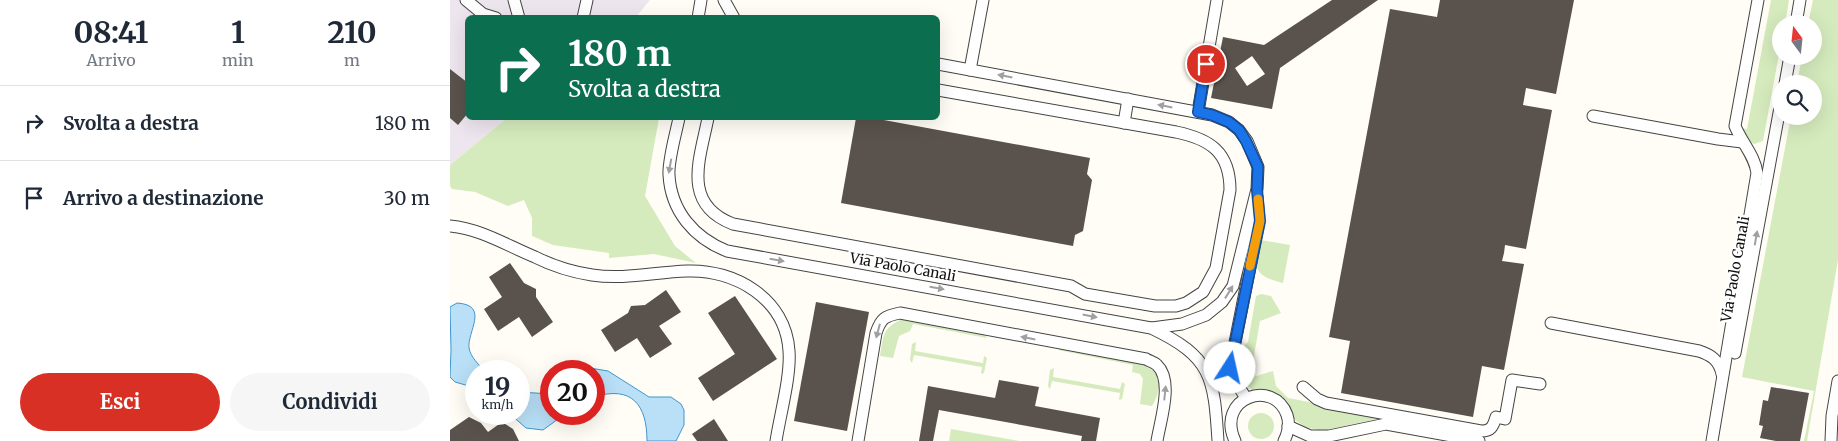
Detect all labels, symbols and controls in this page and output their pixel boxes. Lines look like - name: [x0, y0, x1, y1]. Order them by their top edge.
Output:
- text: 08:41: [73, 13, 149, 51]
- text: 1: [231, 13, 245, 51]
- text: 210: [327, 13, 377, 51]
- north arrow: [1772, 15, 1822, 65]
- map controls: [1772, 15, 1822, 125]
- text: 180 m: [568, 32, 671, 76]
- icon: right: [485, 35, 550, 100]
- pin: [1185, 43, 1227, 85]
- text: Arrivo: [87, 50, 136, 70]
- text: min: [222, 50, 254, 70]
- text: m: [344, 50, 360, 70]
- icon: arrive: [1192, 50, 1220, 78]
- one-way arrow: [997, 72, 1013, 80]
- text: Svolta a destra: [568, 75, 721, 103]
- button: search: [1772, 75, 1822, 125]
- one-way arrow: [1158, 102, 1173, 110]
- icon: right: [20, 109, 48, 137]
- text: Svolta a destra: [63, 111, 199, 135]
- text: 180 m: [375, 111, 430, 135]
- one-way arrow: [666, 158, 674, 174]
- icon: arrive: [20, 184, 48, 212]
- text: Arrivo a destinazione: [63, 186, 263, 210]
- text: 30 m: [384, 186, 430, 210]
- street label: Via Paolo Canali: [1717, 214, 1753, 324]
- one-way arrow: [1753, 230, 1761, 246]
- street label: Via Paolo Canali: [848, 249, 958, 285]
- one-way arrow: [770, 256, 786, 264]
- one-way arrow: [930, 285, 946, 293]
- one-way arrow: [1224, 285, 1233, 299]
- one-way arrow: [1082, 313, 1098, 321]
- one-way arrow: [873, 323, 881, 338]
- one-way arrow: [1020, 333, 1036, 341]
- position arrow: [1203, 341, 1255, 393]
- speed limit sign: 20: [540, 360, 605, 425]
- text: 19: [485, 370, 510, 402]
- button: Esci: [20, 373, 220, 431]
- button: Condividi: [230, 373, 430, 431]
- one-way arrow: [1161, 385, 1169, 401]
- text: km/h: [482, 397, 513, 412]

